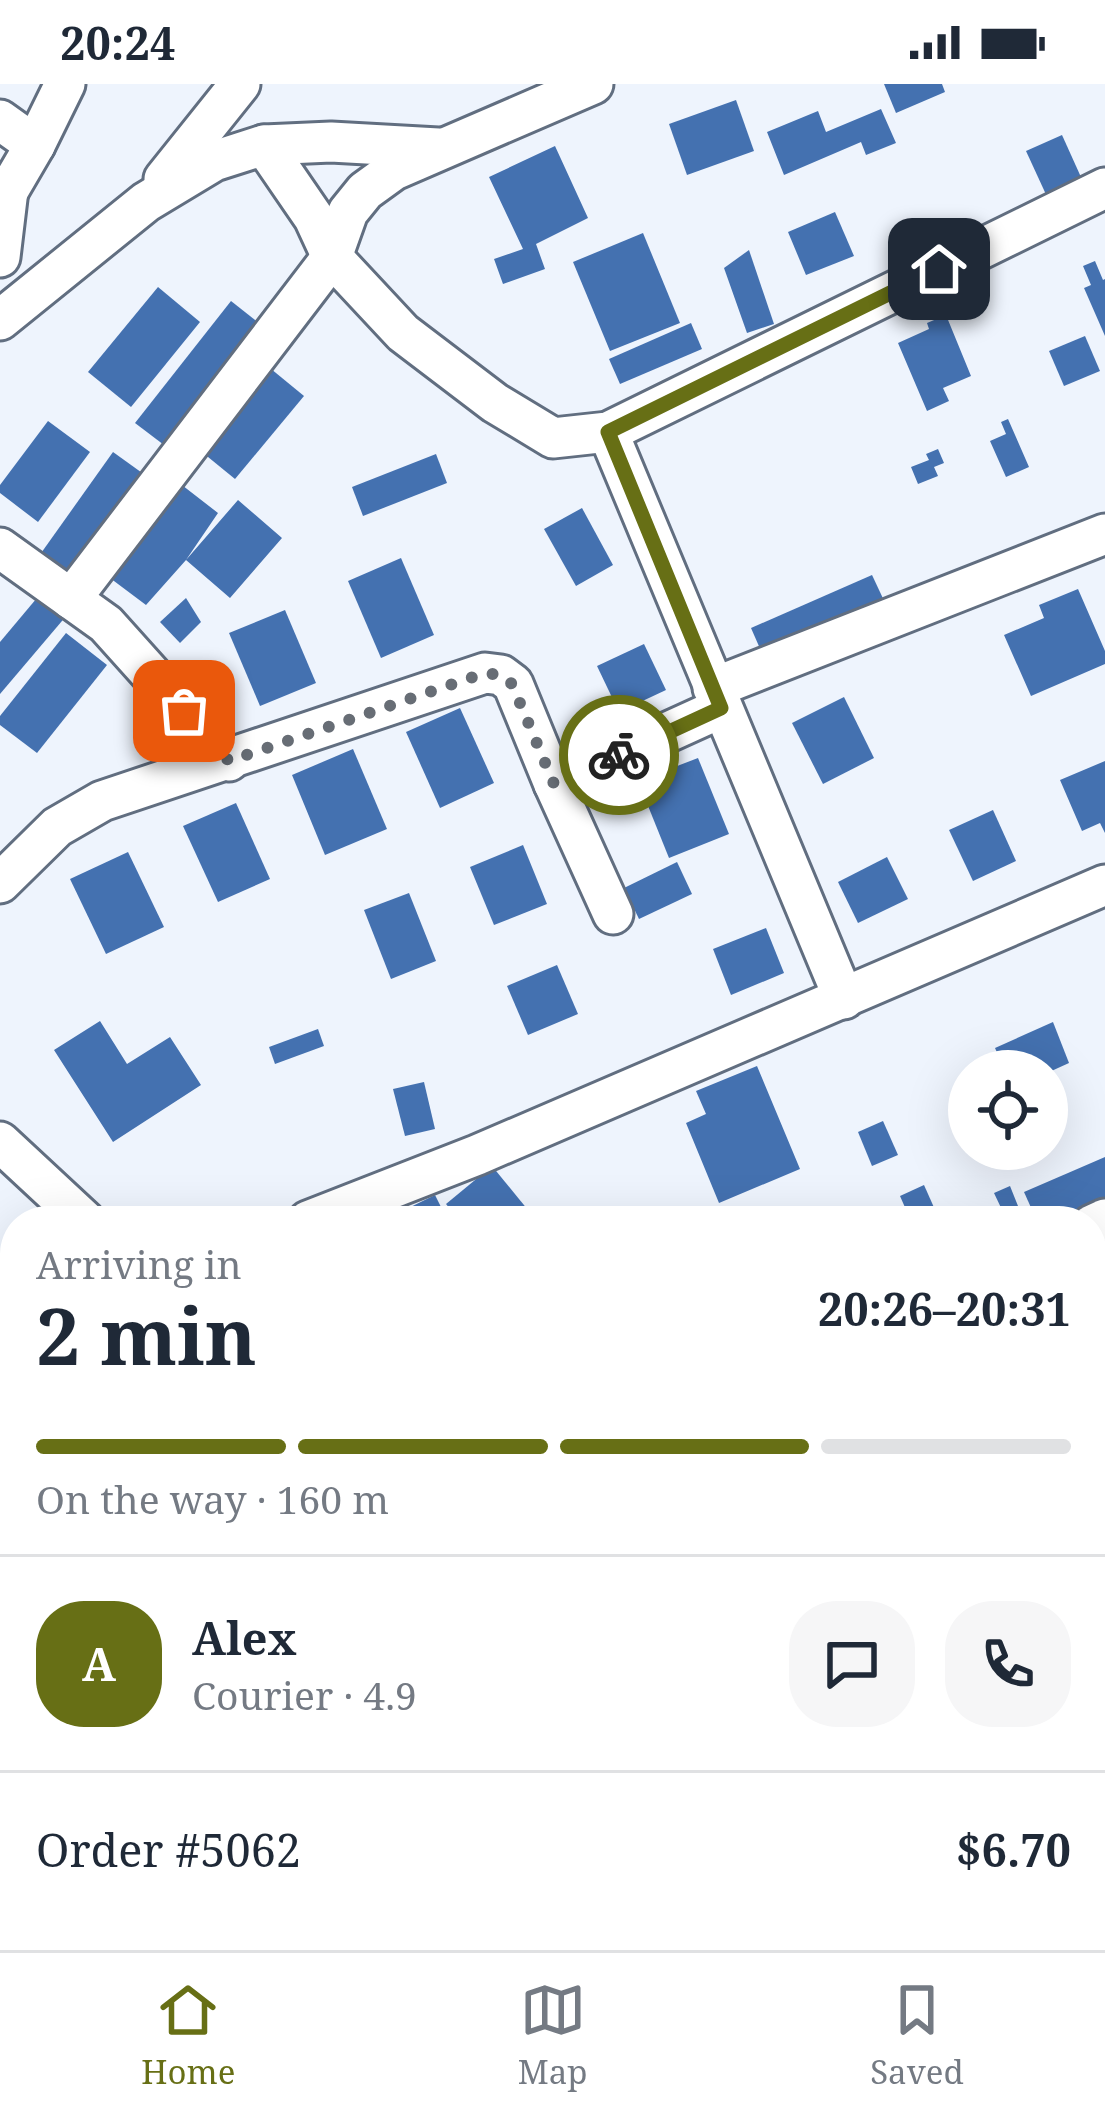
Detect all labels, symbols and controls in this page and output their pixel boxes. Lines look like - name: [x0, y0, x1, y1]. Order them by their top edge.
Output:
- text: 20:24: [60, 12, 175, 73]
- pin: [888, 218, 990, 320]
- icon: home: [906, 236, 972, 302]
- pin: [133, 660, 235, 762]
- icon: bag: [151, 678, 217, 744]
- courier: [559, 695, 679, 815]
- icon: bike: [586, 722, 652, 788]
- map controls: [948, 1050, 1068, 1170]
- button: locate: [948, 1050, 1068, 1170]
- text: Arriving in: [36, 1237, 242, 1290]
- text: 20:26–20:31: [818, 1278, 1071, 1339]
- text: 2 min: [36, 1282, 257, 1388]
- text: On the way · 160 m: [36, 1472, 389, 1525]
- button: chat: [789, 1601, 915, 1727]
- button: phone: [945, 1601, 1071, 1727]
- text: Alex: [192, 1607, 297, 1668]
- text: A: [82, 1633, 116, 1694]
- text: Courier · 4.9: [192, 1668, 417, 1721]
- text: Order #5062: [36, 1819, 301, 1880]
- text: $6.70: [956, 1819, 1071, 1880]
- tab: Home: [141, 1977, 235, 2094]
- tab: Map: [518, 1977, 588, 2094]
- tab: Saved: [870, 1977, 964, 2094]

